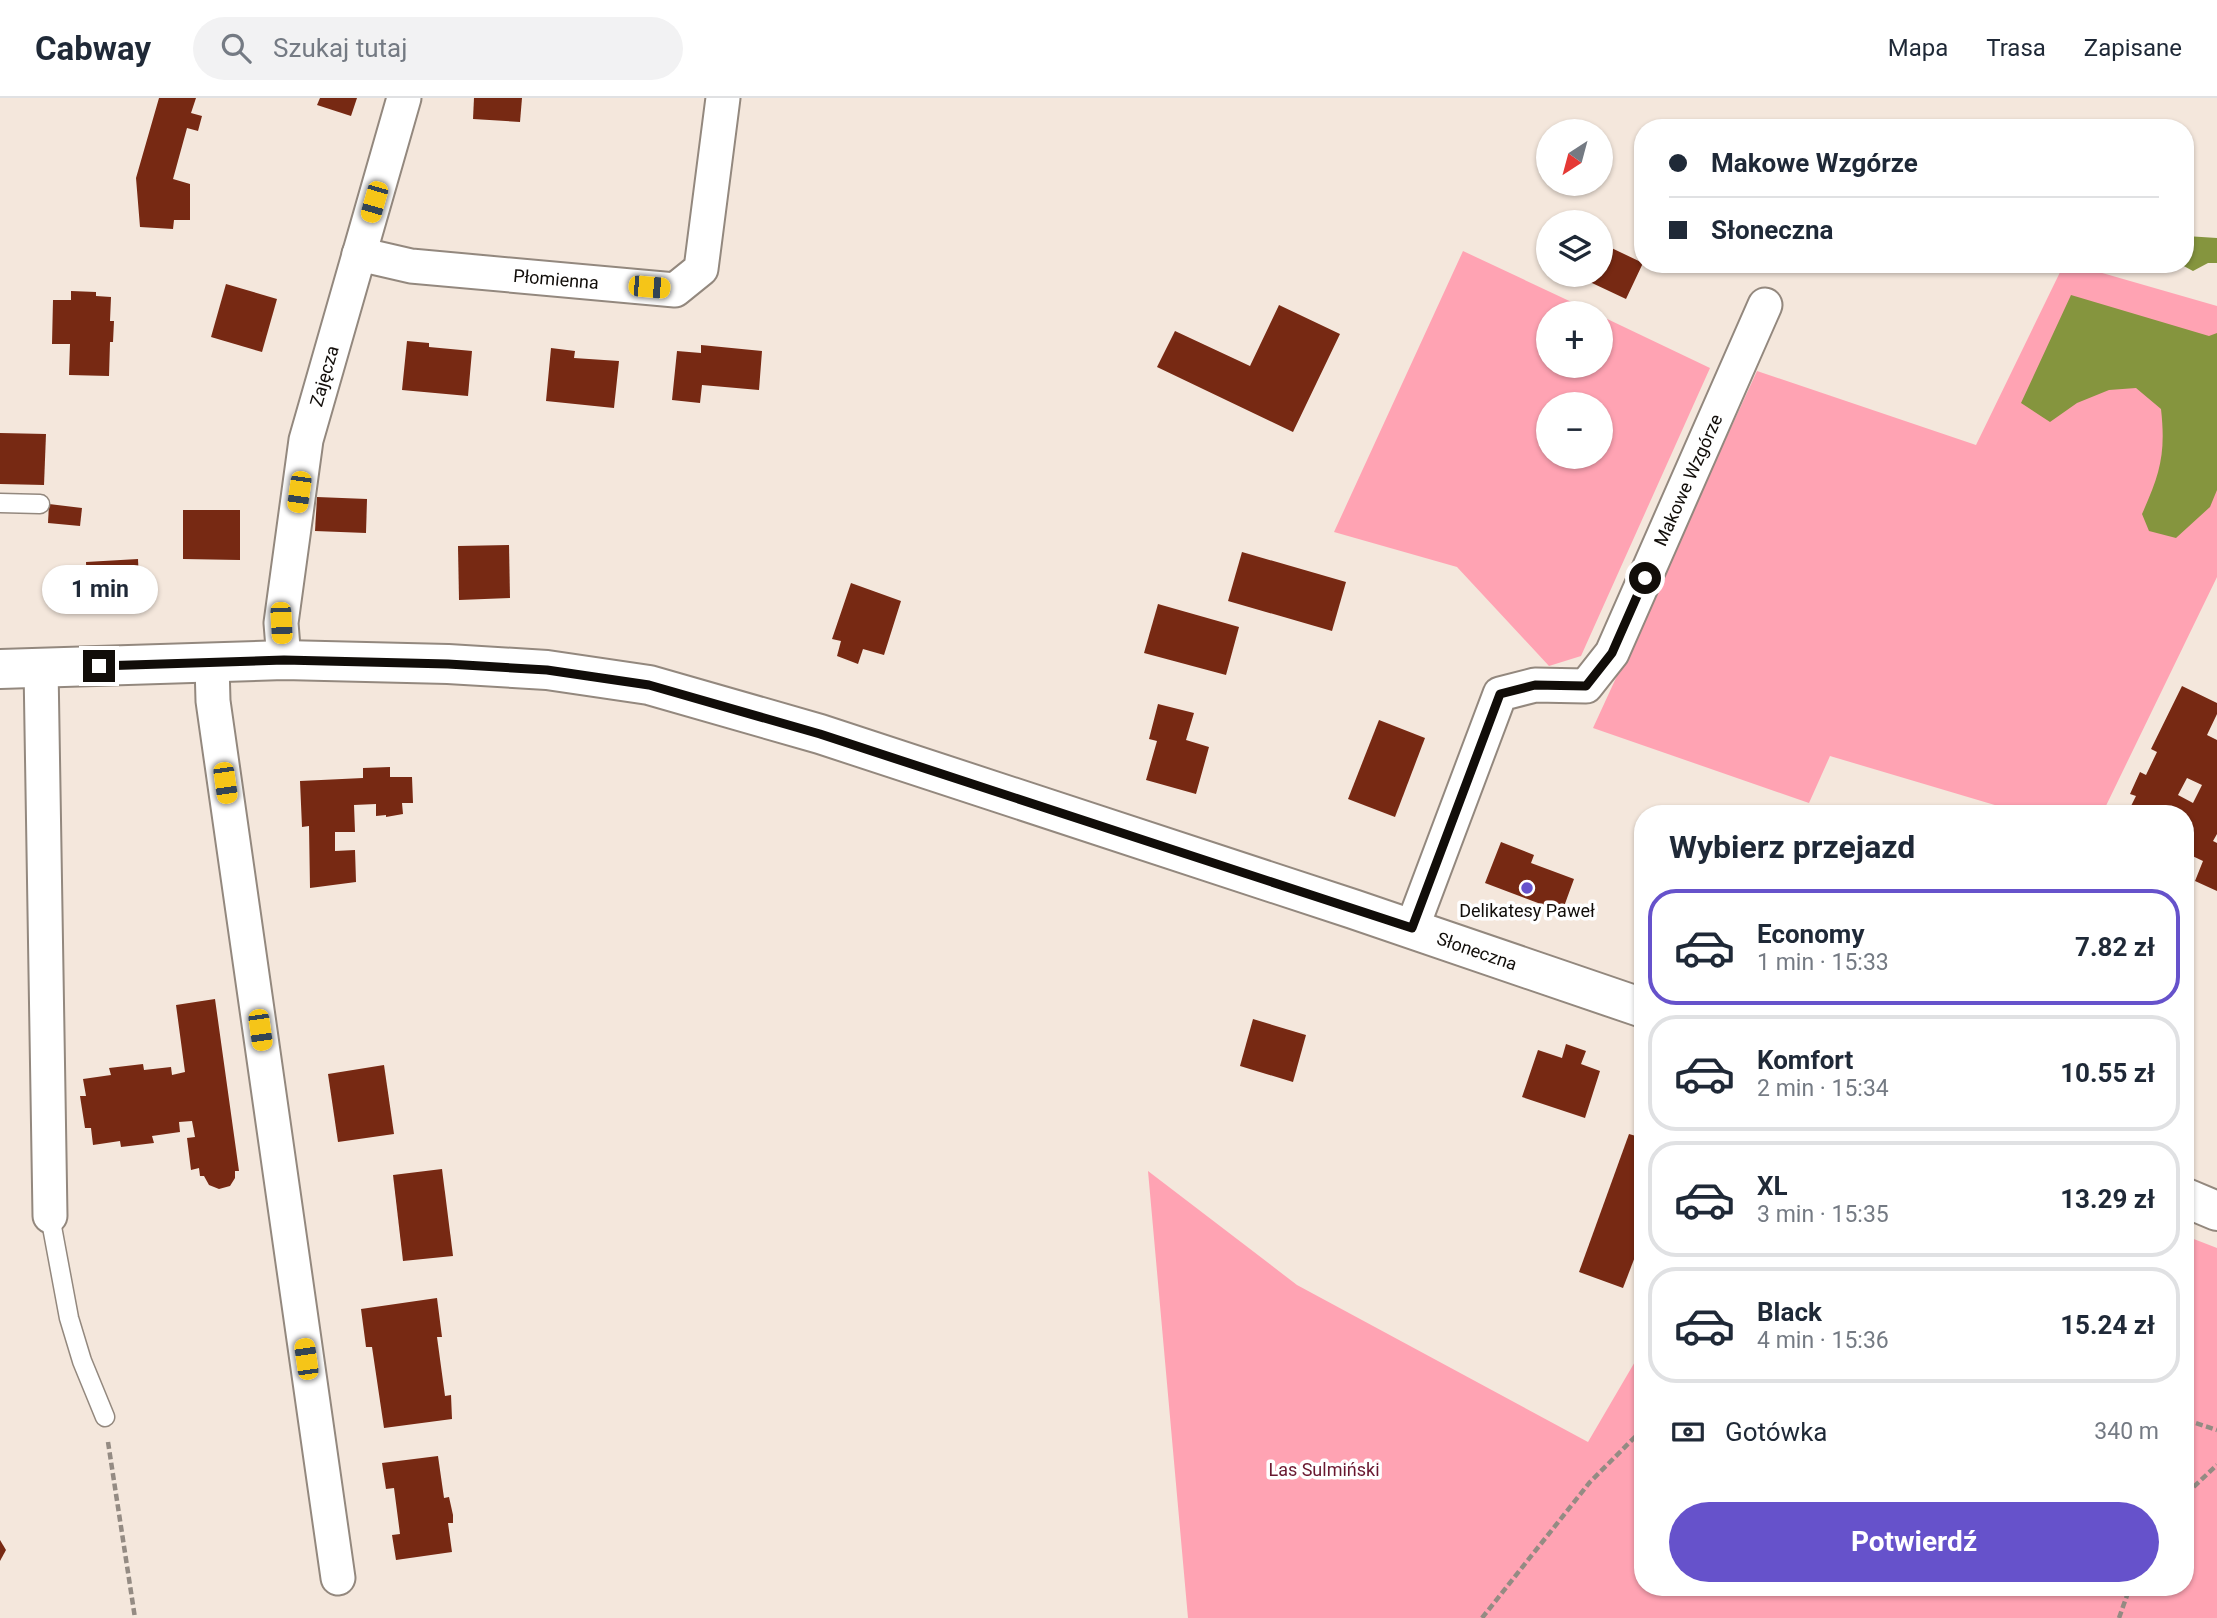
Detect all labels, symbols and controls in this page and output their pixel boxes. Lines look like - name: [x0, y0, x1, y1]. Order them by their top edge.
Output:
- search box: [193, 17, 683, 80]
- text: Cabway: [35, 29, 151, 68]
- icon: search: [217, 29, 255, 67]
- text: Szukaj tutaj: [273, 33, 407, 63]
- text: Mapa: [1888, 34, 1948, 62]
- text: Trasa: [1986, 34, 2046, 62]
- text: Zapisane: [2084, 34, 2182, 62]
- north arrow: [1536, 119, 1614, 196]
- map controls: [1536, 119, 1613, 469]
- text: Makowe Wzgórze: [1711, 148, 1918, 178]
- car: [359, 179, 390, 225]
- button: layers: [1536, 210, 1613, 287]
- text: Słoneczna: [1711, 215, 1834, 245]
- street label: Płomienna: [512, 265, 600, 293]
- car: [628, 275, 671, 299]
- button: +: [1536, 301, 1613, 378]
- street label: Zajęcza: [305, 343, 343, 409]
- button: −: [1536, 392, 1613, 469]
- street label: Makowe Wzgórze: [1650, 411, 1726, 549]
- car: [286, 470, 313, 514]
- route start: [1629, 562, 1661, 594]
- callout: 1 min: [41, 564, 157, 614]
- text: 1 min: [71, 576, 129, 603]
- car: [270, 601, 293, 645]
- route end: [83, 650, 115, 682]
- car: [212, 761, 239, 805]
- text: Wybierz przejazd: [1669, 828, 1915, 866]
- marker: Delikatesy Paweł: [1519, 880, 1535, 896]
- place label: Delikatesy Paweł: [1459, 900, 1595, 921]
- icon: car: [1673, 916, 1736, 979]
- text: Economy: [1757, 919, 1864, 949]
- street label: Słoneczna: [1434, 927, 1520, 975]
- text: 7.82 zł: [2075, 932, 2155, 962]
- text: 1 min · 15:33: [1757, 949, 1889, 976]
- car: [247, 1008, 274, 1052]
- icon: car: [1673, 1042, 1736, 1105]
- text: Komfort: [1757, 1045, 1853, 1075]
- text: 10.55 zł: [2060, 1058, 2155, 1088]
- text: 2 min · 15:34: [1757, 1075, 1889, 1102]
- icon: car: [1673, 1168, 1736, 1231]
- text: XL: [1757, 1171, 1788, 1201]
- text: 13.29 zł: [2060, 1184, 2155, 1214]
- text: 3 min · 15:35: [1757, 1201, 1889, 1228]
- icon: car: [1673, 1294, 1736, 1357]
- text: Black: [1757, 1297, 1822, 1327]
- text: 15.24 zł: [2060, 1310, 2155, 1340]
- text: 4 min · 15:36: [1757, 1327, 1889, 1354]
- car: [293, 1337, 320, 1381]
- icon: cash: [1669, 1413, 1707, 1451]
- text: Gotówka: [1725, 1417, 1827, 1447]
- text: 340 m: [2094, 1418, 2159, 1445]
- park label: Las Sulmiński: [1268, 1459, 1380, 1480]
- button: Potwierdź: [1669, 1502, 2159, 1582]

